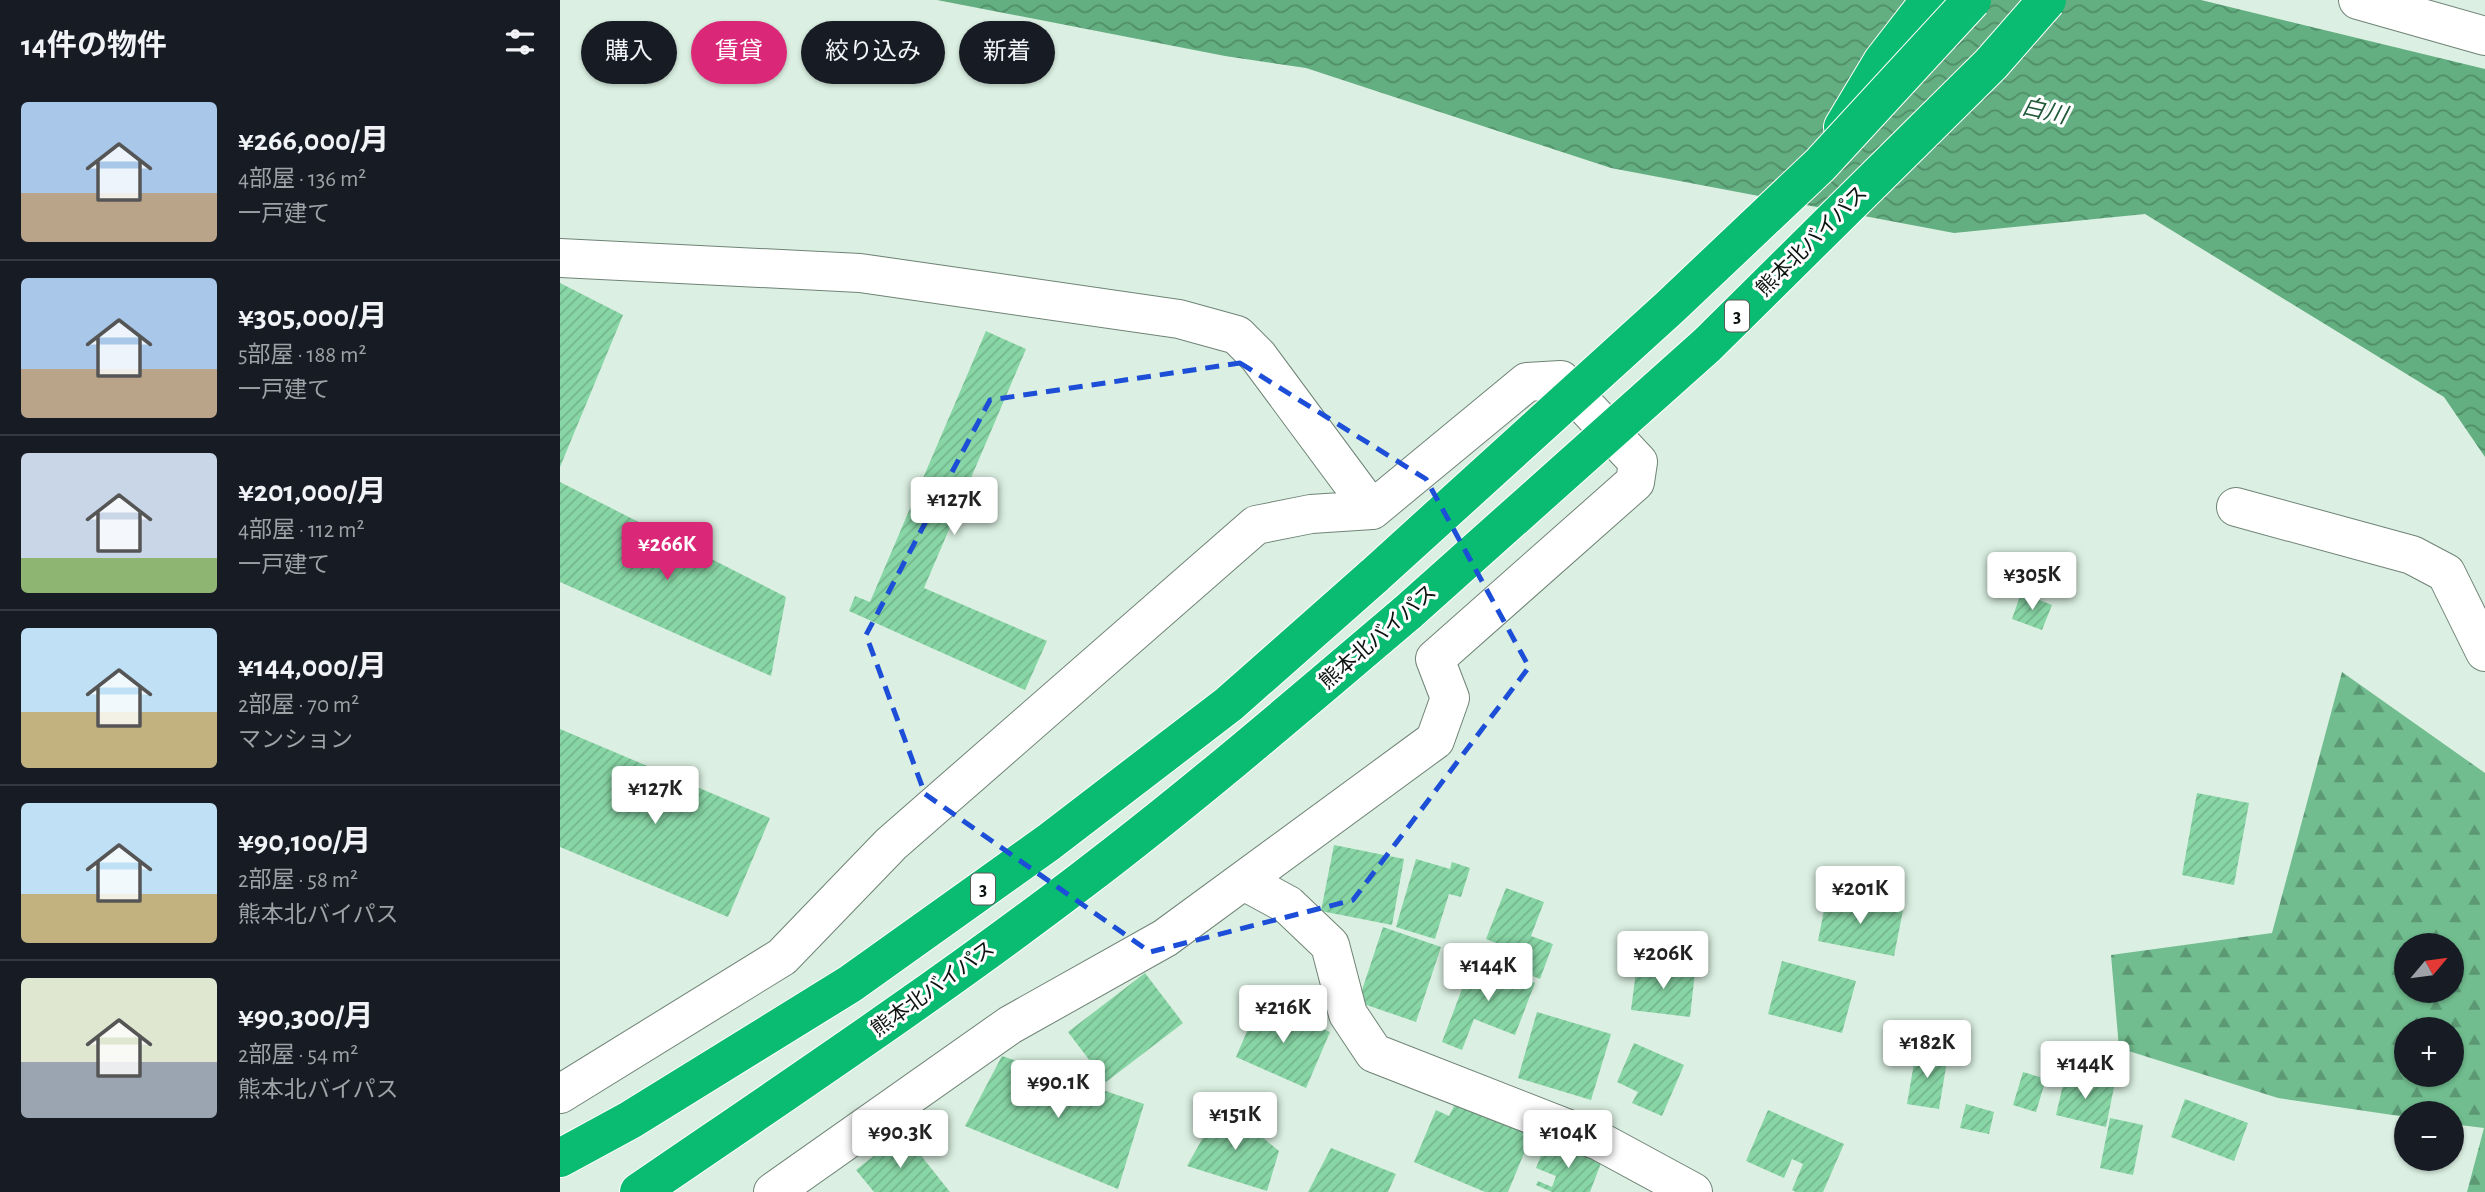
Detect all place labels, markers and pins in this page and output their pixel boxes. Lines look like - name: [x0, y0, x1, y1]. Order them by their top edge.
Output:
- pin: ¥127K: [905, 477, 1003, 537]
- pin: ¥266K: [618, 522, 716, 582]
- pin: ¥305K: [1983, 552, 2081, 612]
- pin: ¥127K: [606, 766, 704, 826]
- pin: ¥201K: [1811, 866, 1909, 926]
- pin: ¥206K: [1614, 932, 1712, 991]
- pin: ¥144K: [1439, 944, 1537, 1003]
- pin: ¥216K: [1234, 986, 1332, 1045]
- pin: ¥182K: [1878, 1020, 1976, 1080]
- pin: ¥144K: [2036, 1042, 2134, 1101]
- pin: ¥90.1K: [1001, 1060, 1115, 1120]
- pin: ¥151K: [1186, 1092, 1284, 1152]
- pin: ¥90.3K: [843, 1110, 957, 1170]
- pin: ¥104K: [1519, 1110, 1617, 1170]

